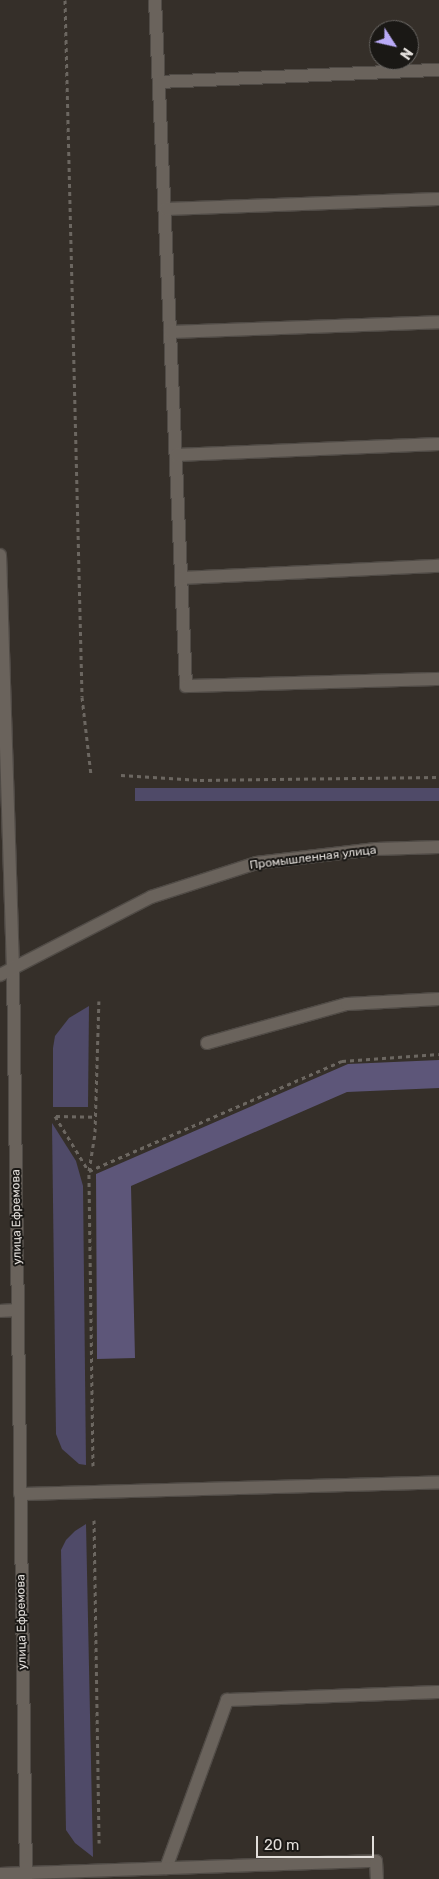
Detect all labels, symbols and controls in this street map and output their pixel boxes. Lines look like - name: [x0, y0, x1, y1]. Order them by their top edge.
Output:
- north arrow: [369, 20, 419, 70]
- text: N: [396, 44, 416, 62]
- street label: Промышленная улица: [249, 843, 377, 873]
- street label: улица Ефремова: [9, 1169, 25, 1265]
- street label: улица Ефремова: [14, 1574, 30, 1670]
- scale bar: [259, 1826, 376, 1858]
- text: 20 m: [264, 1836, 299, 1854]

